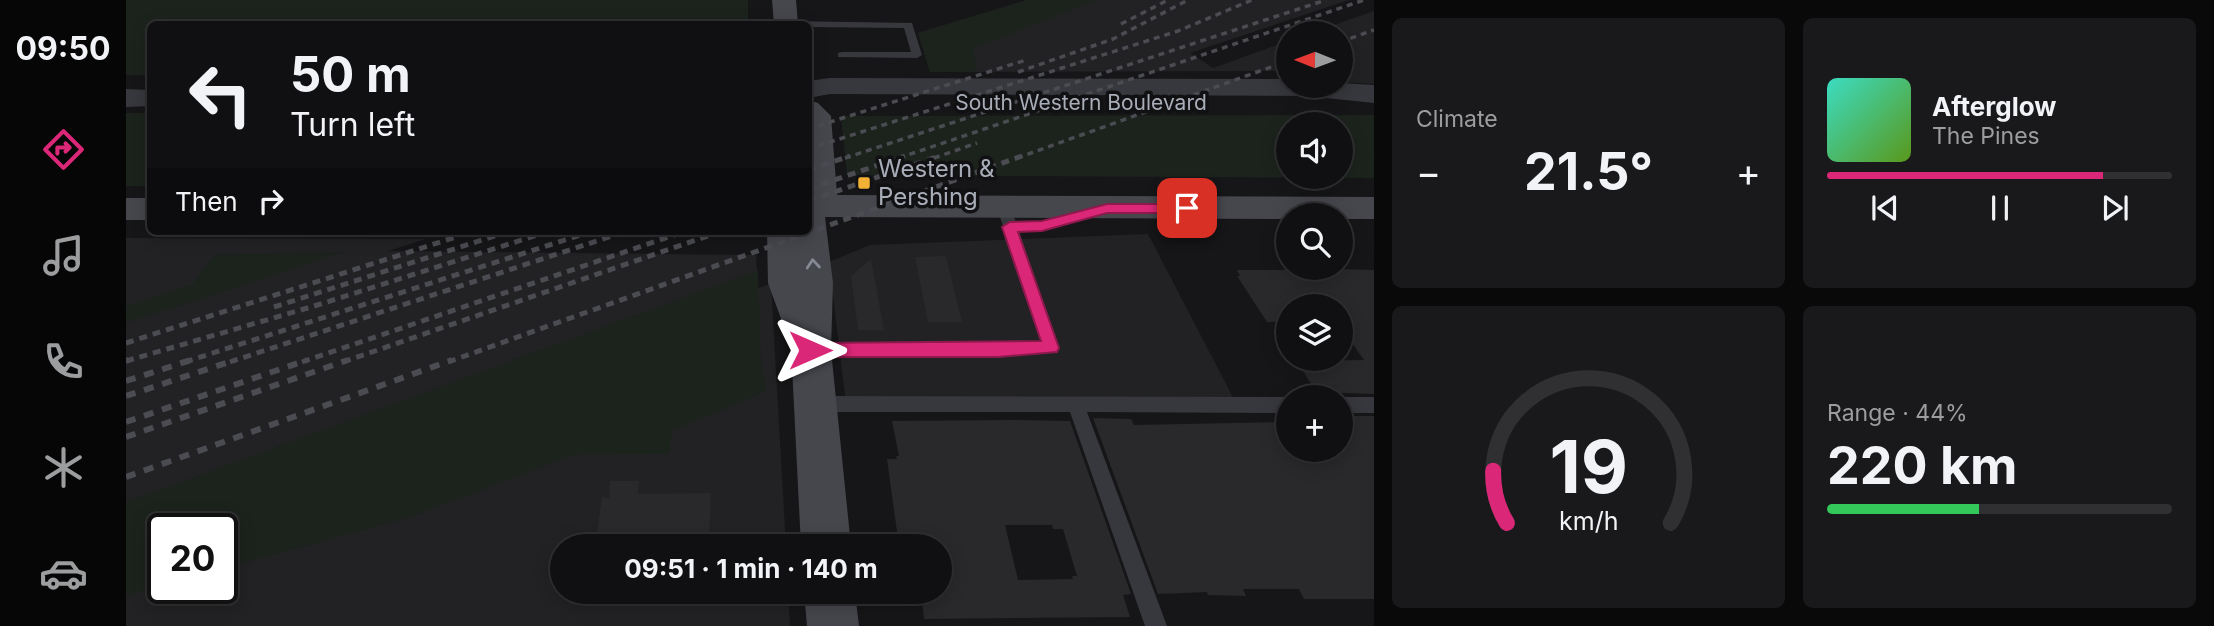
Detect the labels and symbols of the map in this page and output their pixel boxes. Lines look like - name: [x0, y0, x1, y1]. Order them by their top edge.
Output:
- north arrow: [1276, 21, 1353, 98]
- street label: South Western Boulevard: [955, 90, 1207, 115]
- place label: Western & Pershing: [878, 154, 995, 211]
- marker: Western & Pershing: [856, 175, 872, 191]
- pin: [1157, 178, 1217, 238]
- one-way arrow: [806, 258, 821, 269]
- position arrow: [773, 313, 847, 387]
- speed limit sign: 20: [147, 513, 238, 604]

